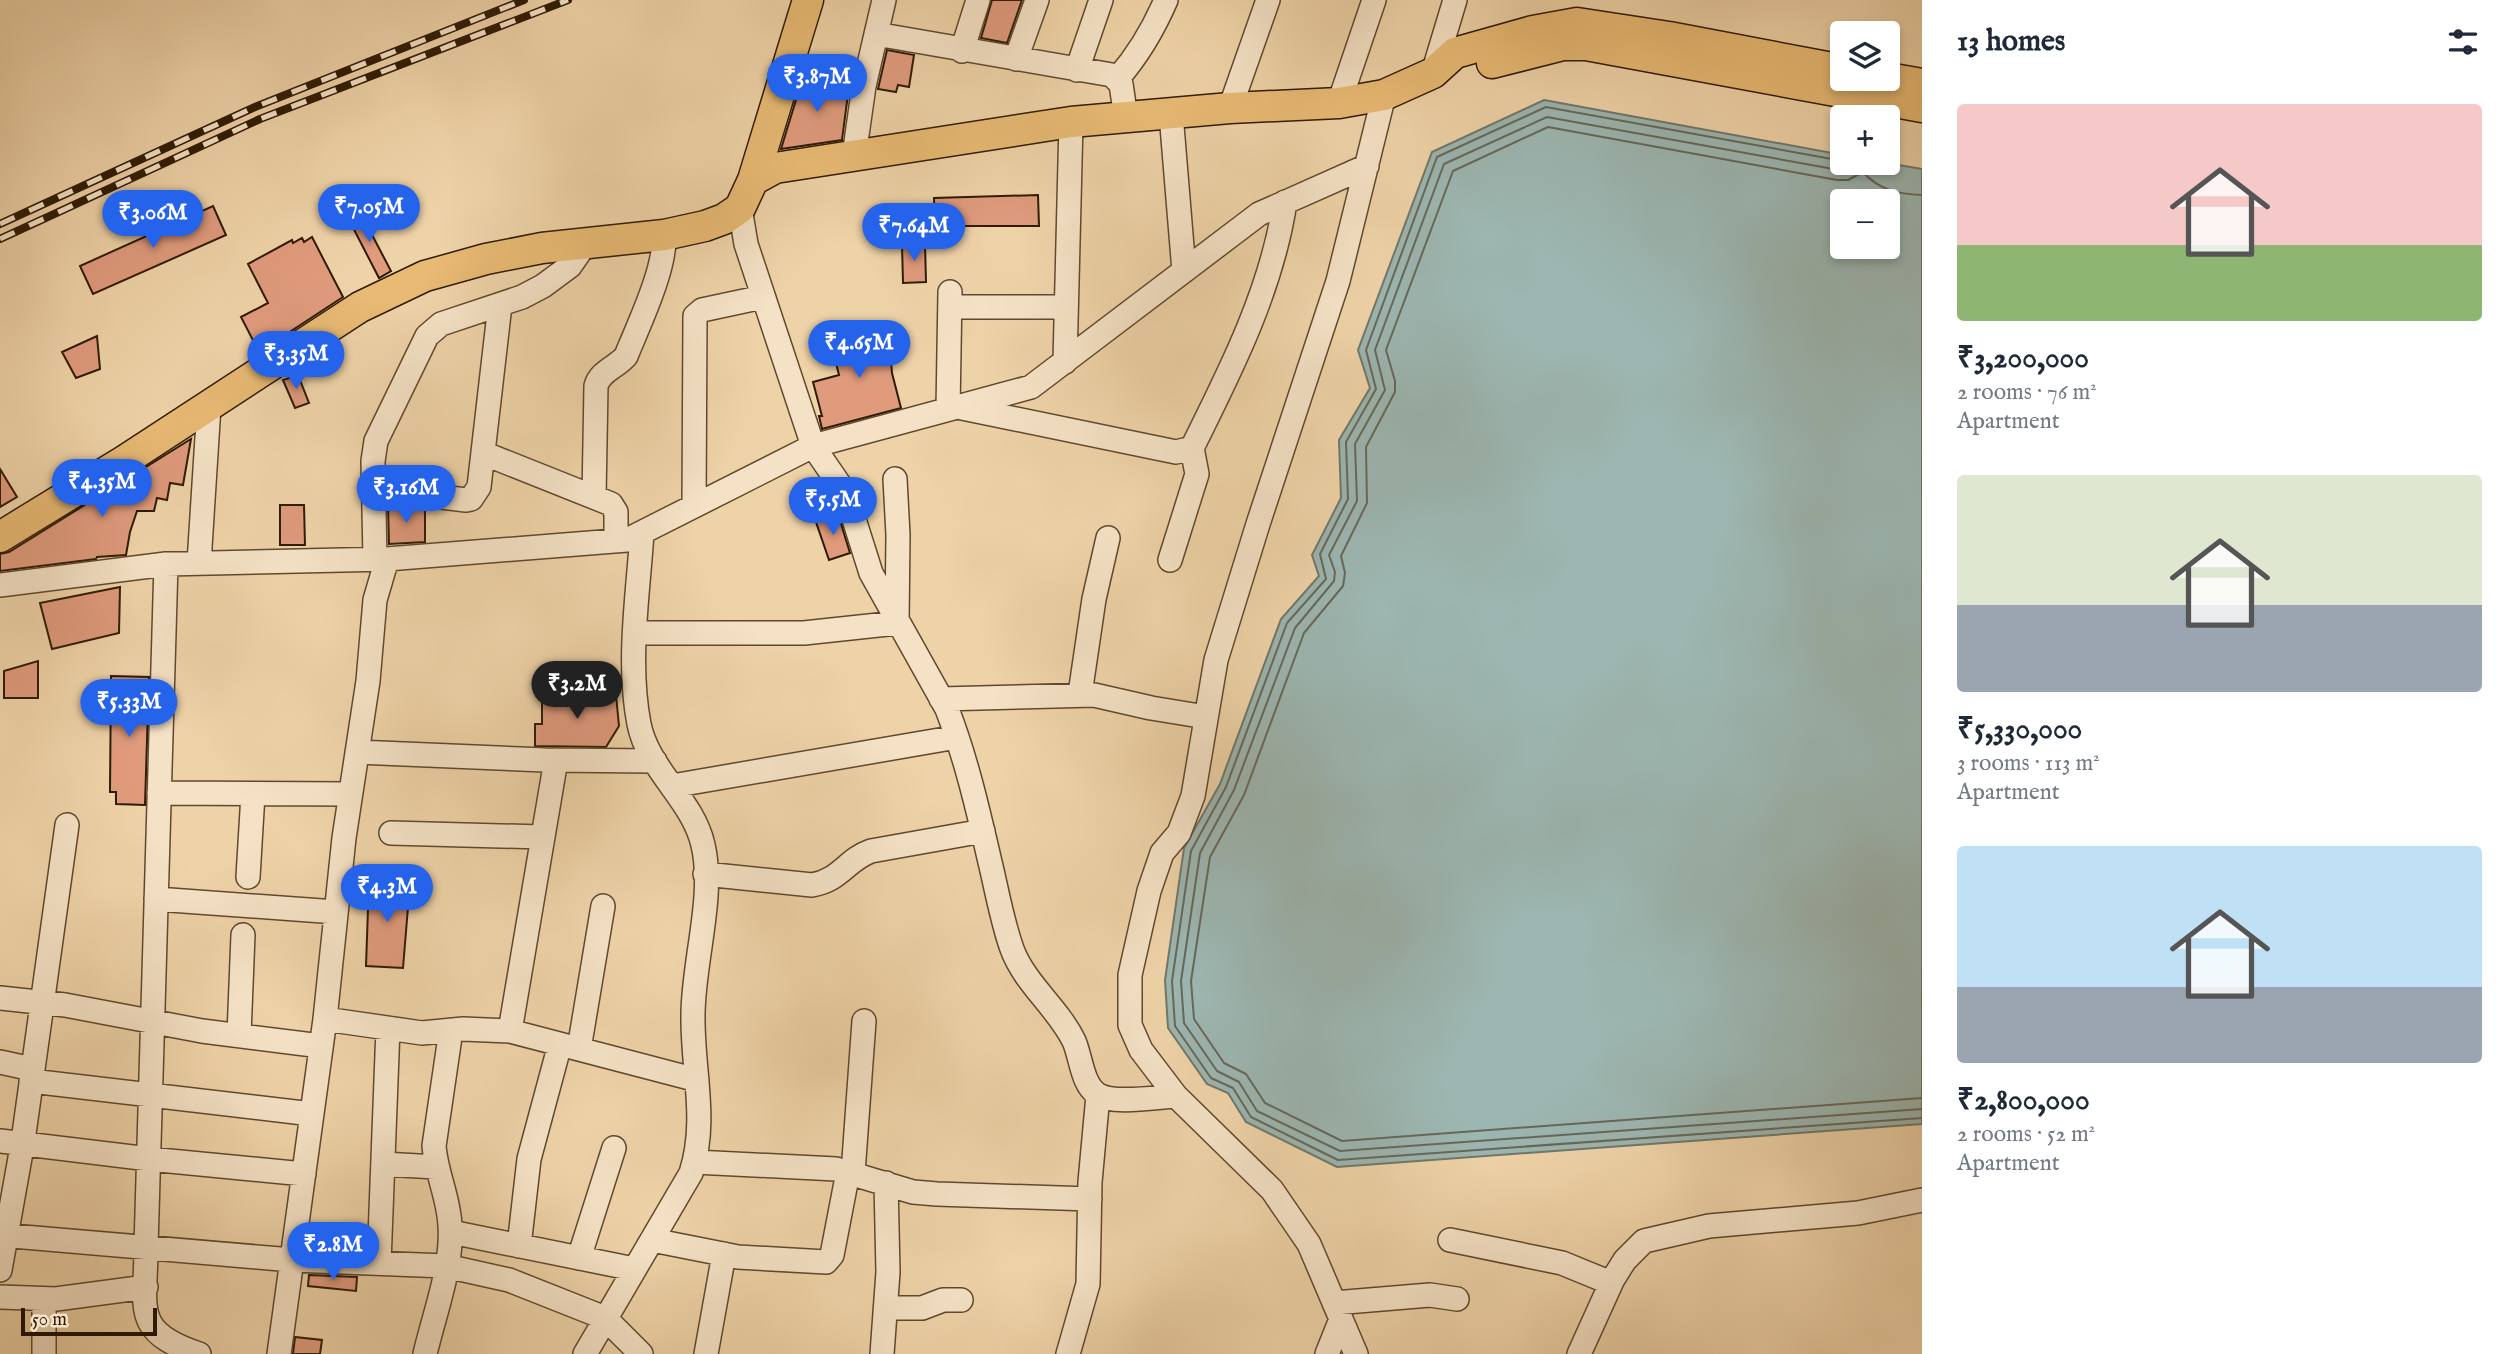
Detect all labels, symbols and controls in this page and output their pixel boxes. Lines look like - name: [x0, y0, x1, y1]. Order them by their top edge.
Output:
- map controls: [1830, 21, 1900, 259]
- button: layers: [1830, 21, 1900, 91]
- text: 13 homes: [1957, 23, 2065, 61]
- icon: filters: [2444, 23, 2482, 61]
- pin: ₹3.87M: [760, 54, 874, 114]
- text: ₹3.87M: [783, 62, 851, 91]
- button: +: [1830, 105, 1900, 175]
- icon: home: [2157, 149, 2283, 275]
- pin: ₹7.05M: [312, 184, 426, 244]
- button: −: [1830, 189, 1900, 259]
- pin: ₹3.06M: [96, 190, 210, 250]
- text: ₹7.05M: [334, 192, 404, 221]
- text: ₹3.06M: [118, 198, 188, 227]
- pin: ₹7.64M: [857, 204, 971, 263]
- text: ₹7.64M: [878, 211, 950, 240]
- pin: ₹4.65M: [802, 320, 916, 380]
- text: ₹4.65M: [824, 328, 894, 357]
- pin: ₹3.35M: [239, 332, 353, 391]
- text: ₹3.35M: [263, 339, 329, 368]
- text: ₹3,200,000: [1957, 340, 2089, 378]
- text: 2 rooms · 76 m²: [1957, 378, 2097, 407]
- text: Apartment: [1957, 407, 2060, 436]
- pin: ₹4.35M: [45, 460, 159, 519]
- pin: ₹3.16M: [349, 466, 463, 525]
- text: ₹4.35M: [68, 467, 136, 496]
- text: ₹3.16M: [373, 473, 439, 502]
- pin: ₹5.5M: [784, 477, 882, 537]
- text: ₹5.5M: [805, 485, 861, 514]
- icon: home: [2157, 520, 2283, 646]
- pin: ₹3.2M: [528, 662, 626, 721]
- text: ₹3.2M: [547, 669, 607, 698]
- pin: ₹5.33M: [72, 680, 186, 739]
- text: ₹5.33M: [96, 687, 162, 716]
- text: ₹5,330,000: [1957, 711, 2082, 749]
- text: 3 rooms · 113 m²: [1957, 749, 2100, 778]
- text: Apartment: [1957, 778, 2060, 807]
- pin: ₹4.3M: [338, 864, 436, 924]
- text: ₹4.3M: [357, 872, 417, 901]
- icon: home: [2157, 891, 2283, 1017]
- text: ₹2,800,000: [1957, 1082, 2090, 1120]
- text: 2 rooms · 52 m²: [1957, 1120, 2095, 1149]
- text: Apartment: [1957, 1149, 2060, 1178]
- pin: ₹2.8M: [284, 1222, 382, 1282]
- text: ₹2.8M: [303, 1230, 363, 1259]
- scale bar: [21, 1305, 158, 1337]
- text: 50 m: [32, 1308, 67, 1332]

